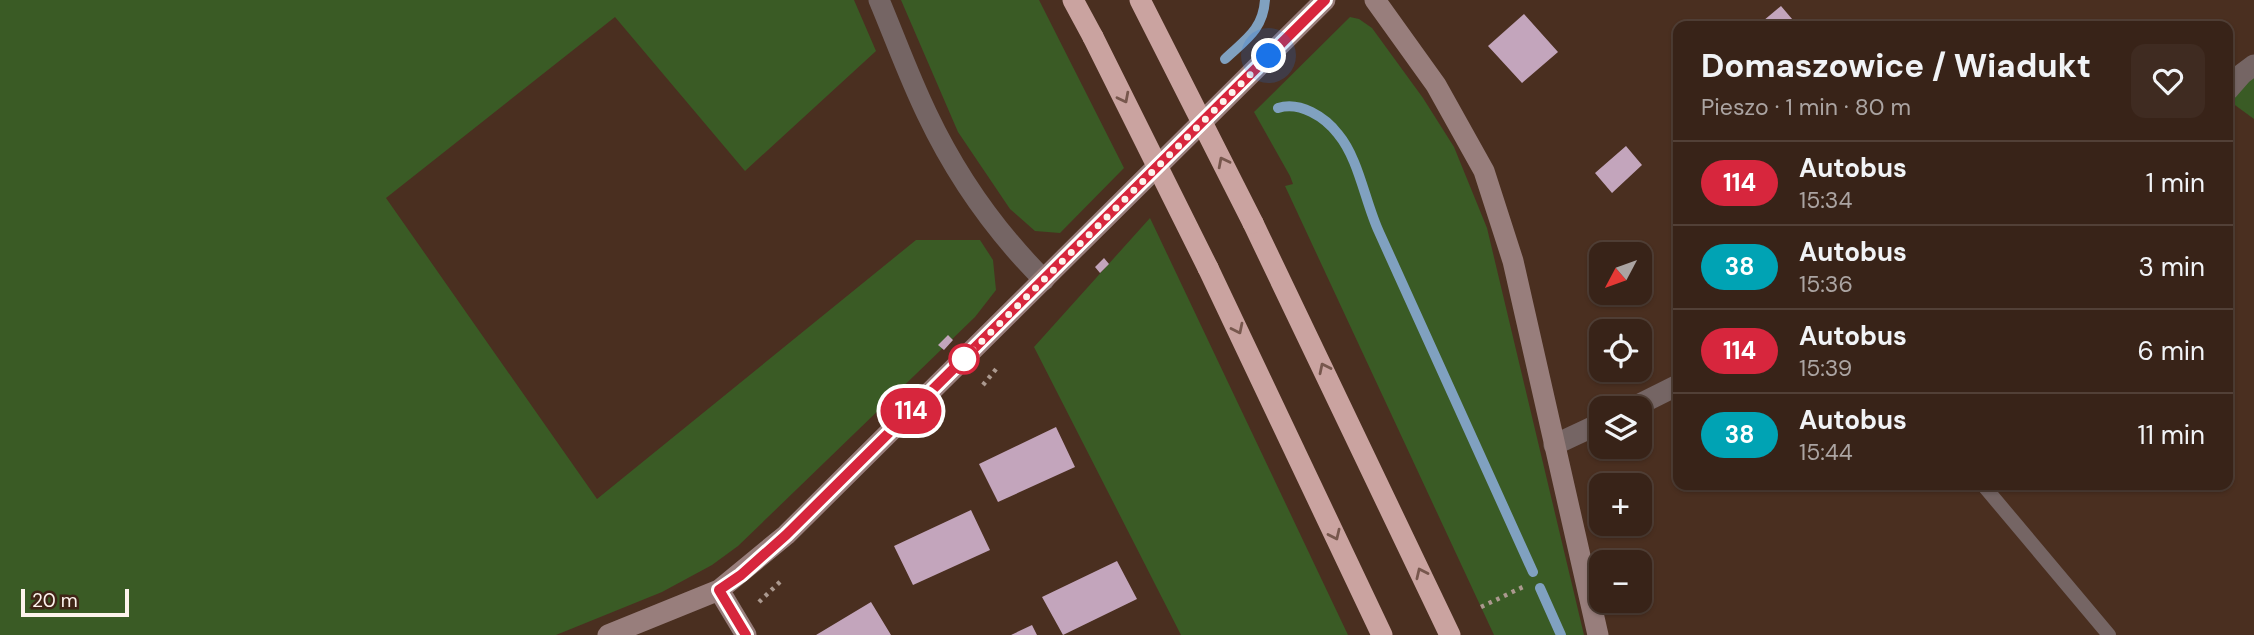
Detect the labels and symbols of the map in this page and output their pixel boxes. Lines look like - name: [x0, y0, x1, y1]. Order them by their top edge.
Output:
- your location: [1251, 38, 1286, 73]
- one-way arrow: [1115, 91, 1129, 103]
- one-way arrow: [1217, 157, 1231, 169]
- north arrow: [1589, 242, 1652, 304]
- one-way arrow: [1230, 322, 1244, 334]
- unlabelled marker: [949, 344, 979, 374]
- one-way arrow: [1318, 363, 1332, 375]
- line badge: 114: [871, 388, 951, 434]
- one-way arrow: [1327, 528, 1341, 540]
- one-way arrow: [1416, 568, 1430, 580]
- scale bar: [21, 586, 130, 618]

